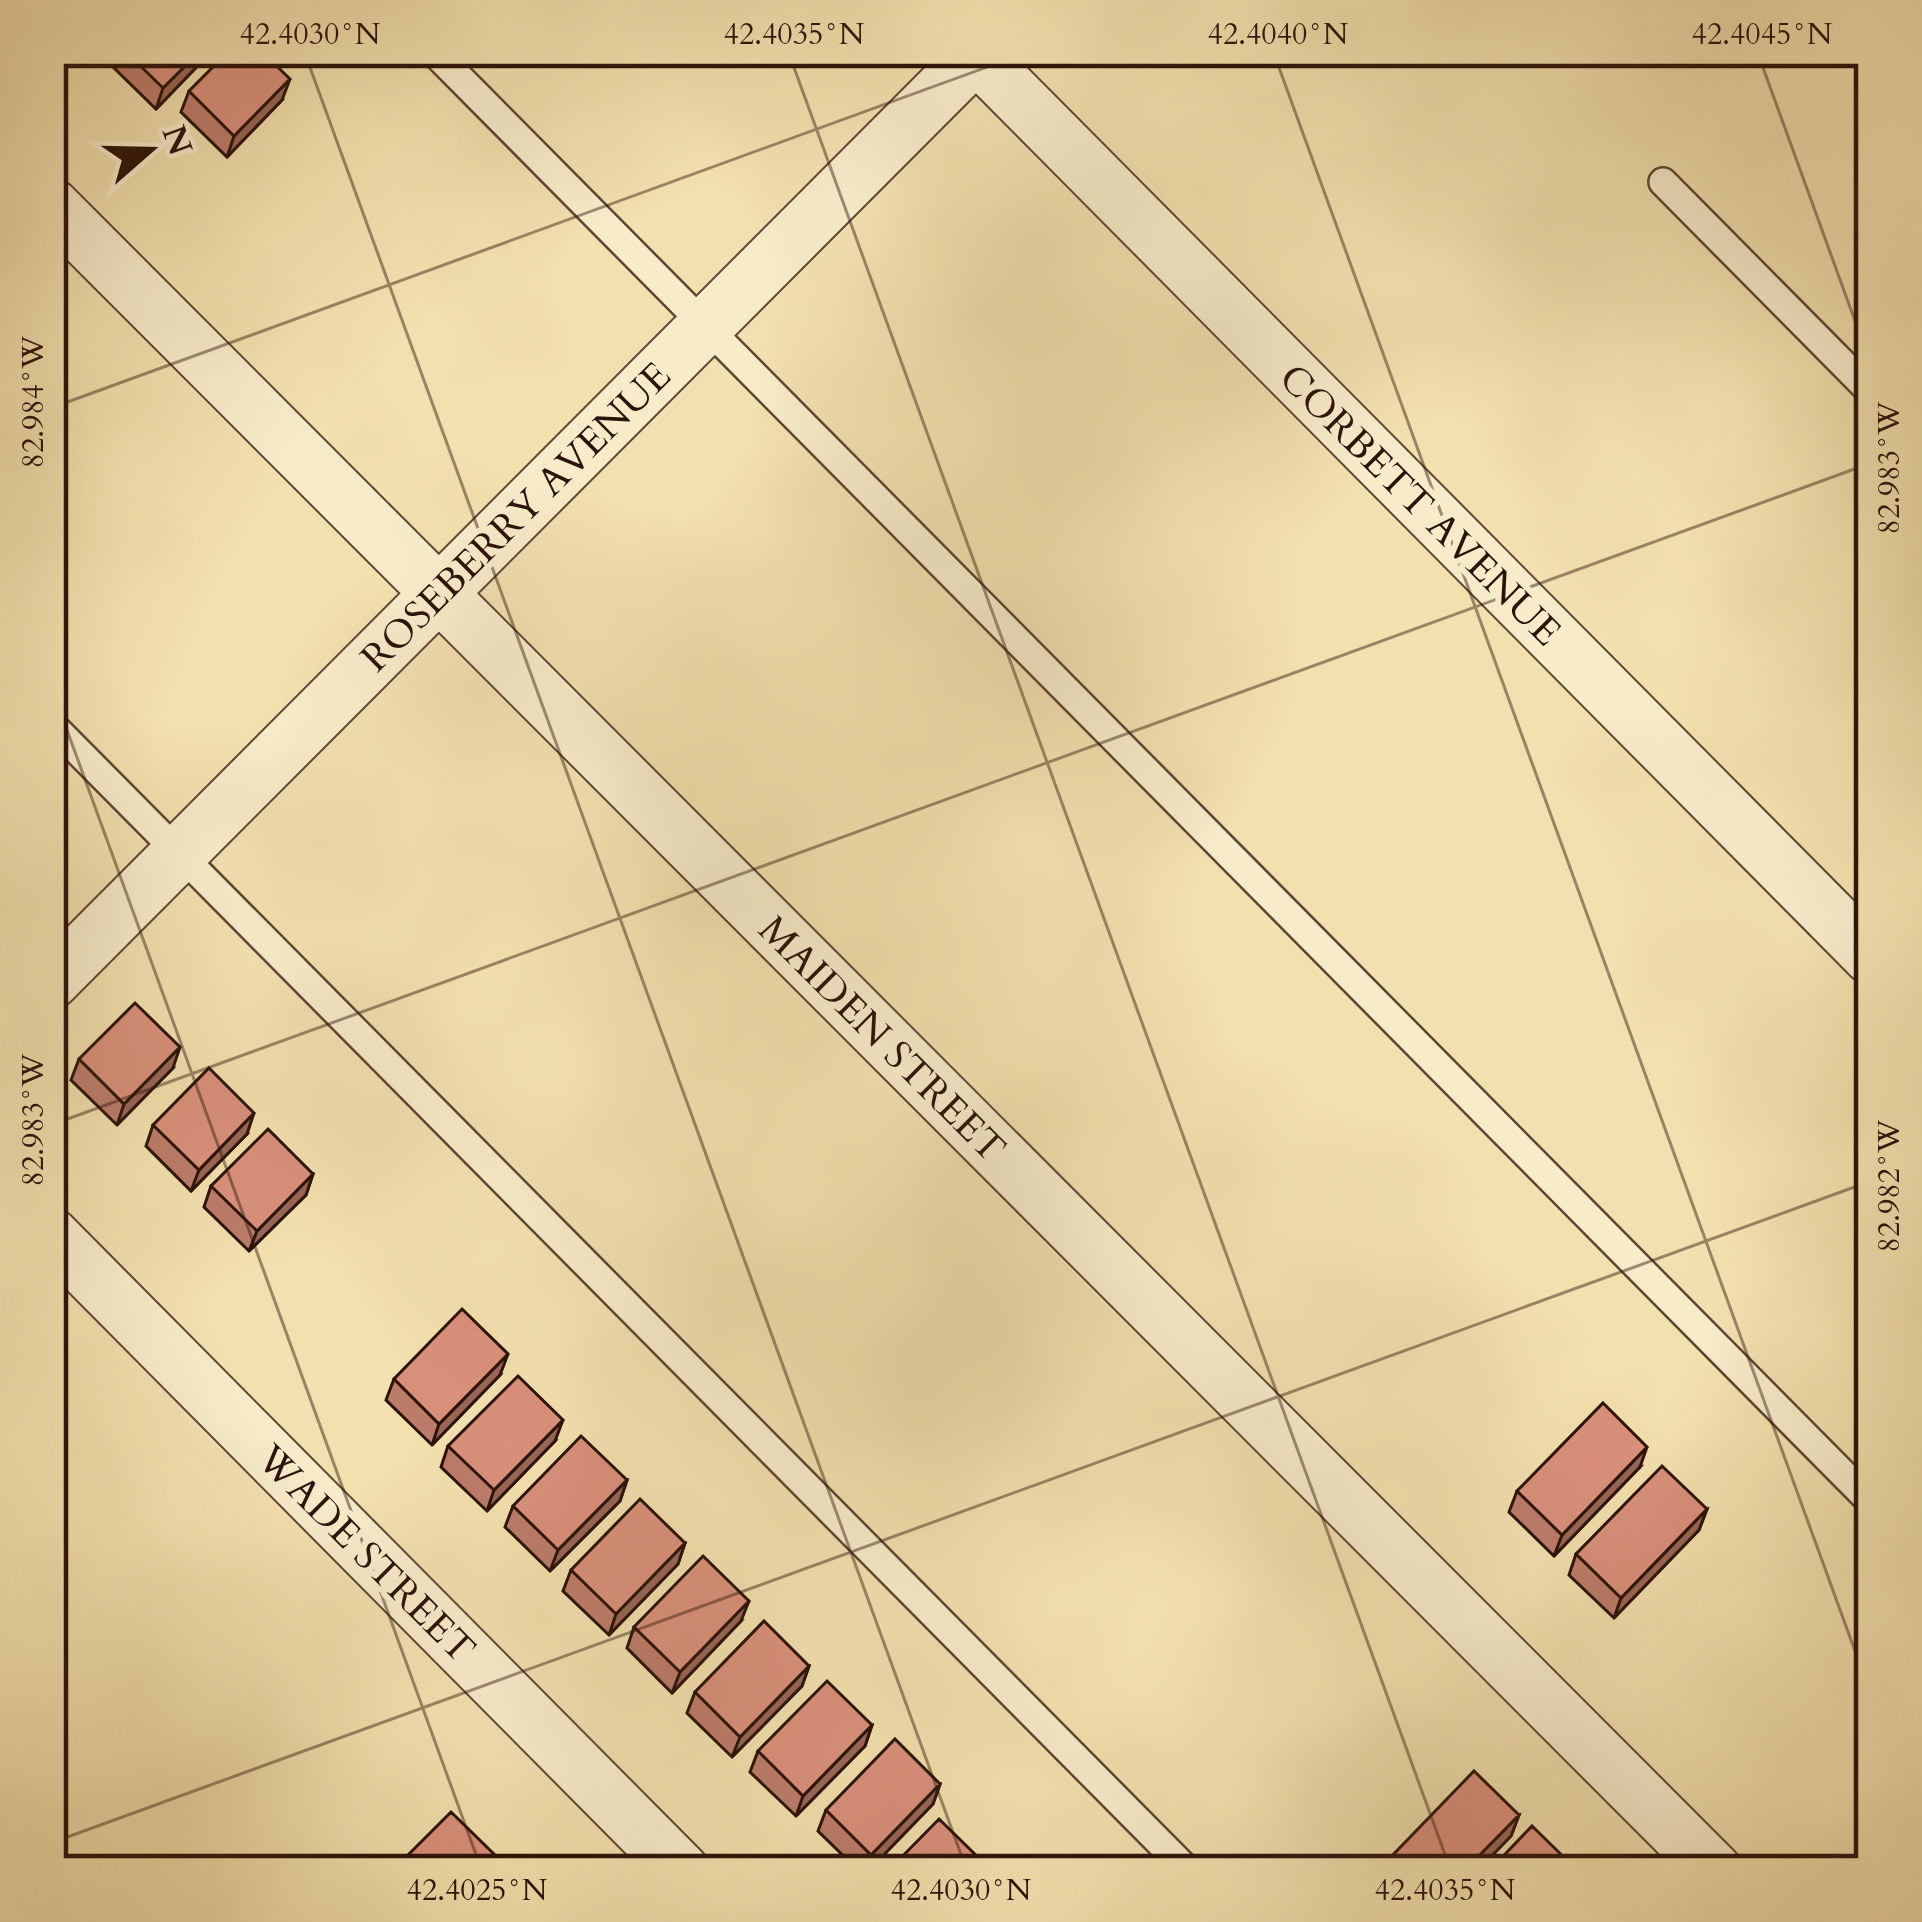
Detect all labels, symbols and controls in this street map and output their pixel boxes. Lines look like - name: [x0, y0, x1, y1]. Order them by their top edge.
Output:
- text: 42.4030°N: [240, 14, 381, 55]
- text: 42.4035°N: [724, 14, 865, 55]
- text: 42.4040°N: [1208, 14, 1349, 55]
- text: 42.4045°N: [1692, 14, 1833, 55]
- north arrow: [90, 90, 210, 210]
- text: N: [151, 119, 203, 162]
- text: 82.984°W: [13, 335, 54, 468]
- street label: ROSEBERRY AVENUE: [349, 350, 683, 684]
- street label: CORBETT AVENUE: [1267, 353, 1572, 658]
- text: 82.983°W: [1869, 401, 1910, 534]
- street label: MAIDEN STREET: [747, 904, 1017, 1174]
- text: 82.983°W: [13, 1053, 54, 1186]
- text: 82.982°W: [1869, 1119, 1910, 1252]
- street label: WADE STREET: [244, 1432, 487, 1675]
- text: 42.4025°N: [407, 1870, 548, 1911]
- text: 42.4030°N: [891, 1870, 1032, 1911]
- text: 42.4035°N: [1375, 1870, 1516, 1911]

